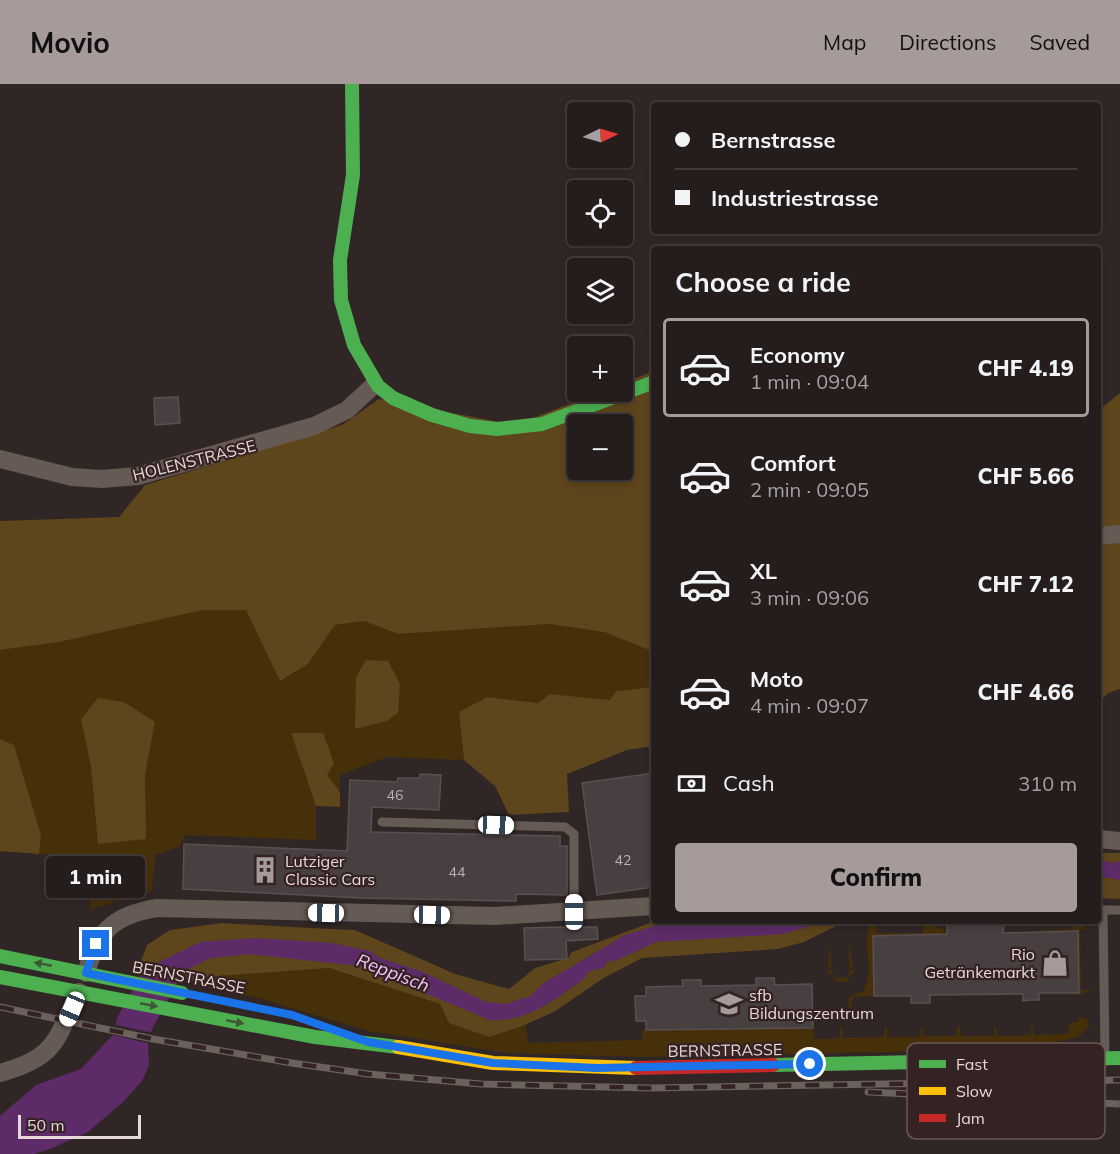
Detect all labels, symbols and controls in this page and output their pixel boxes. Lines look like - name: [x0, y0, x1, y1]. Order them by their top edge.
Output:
- text: Movio: [30, 25, 110, 60]
- text: Map: [823, 29, 866, 55]
- text: Directions: [899, 29, 996, 55]
- text: Saved: [1029, 29, 1090, 55]
- north arrow: [567, 102, 633, 168]
- map controls: [567, 102, 633, 480]
- text: Bernstrasse: [711, 126, 836, 154]
- button: locate: [567, 180, 633, 246]
- text: Industriestrasse: [711, 184, 879, 212]
- button: layers: [567, 258, 633, 324]
- text: Choose a ride: [675, 265, 851, 299]
- button: +: [567, 336, 633, 402]
- icon: car: [678, 341, 732, 395]
- text: Economy: [750, 341, 845, 369]
- text: CHF 4.19: [978, 354, 1074, 382]
- text: 1 min · 09:04: [750, 369, 869, 394]
- button: −: [567, 414, 633, 480]
- street label: HOLENSTRASSE: [130, 435, 258, 485]
- icon: car: [678, 449, 732, 503]
- text: Comfort: [750, 449, 836, 477]
- text: CHF 5.66: [978, 462, 1074, 490]
- text: 2 min · 09:05: [750, 477, 869, 502]
- icon: car: [678, 557, 732, 611]
- text: XL: [750, 557, 777, 585]
- text: CHF 7.12: [978, 570, 1074, 598]
- text: 3 min · 09:06: [750, 585, 869, 610]
- icon: car: [678, 665, 732, 719]
- text: Moto: [750, 665, 803, 693]
- text: CHF 4.66: [978, 678, 1074, 706]
- text: 4 min · 09:07: [750, 693, 869, 718]
- icon: cash: [675, 767, 708, 800]
- text: Cash: [723, 769, 775, 797]
- text: 310 m: [1018, 771, 1077, 796]
- house number: 46: [387, 786, 403, 804]
- car: [478, 815, 514, 835]
- button: Confirm: [675, 843, 1077, 912]
- place label: Lutziger Classic Cars: [285, 851, 375, 889]
- house number: 42: [615, 851, 631, 869]
- building icon: Lutziger Classic Cars: [250, 855, 280, 885]
- callout: 1 min: [46, 857, 146, 899]
- house number: 44: [449, 863, 466, 881]
- text: 1 min: [69, 864, 122, 889]
- car: [565, 894, 583, 930]
- car: [308, 904, 344, 922]
- car: [414, 906, 450, 924]
- route end: [82, 930, 109, 957]
- place label: Rio Getränkemarkt: [924, 944, 1035, 982]
- water label: Reppisch: [353, 948, 433, 997]
- shop icon: Rio Getränkemarkt: [1040, 948, 1070, 978]
- street label: BERNSTRASSE: [131, 956, 247, 998]
- one-way arrow: [33, 959, 52, 968]
- place label: sfb Bildungszentrum: [749, 985, 874, 1023]
- car: [57, 989, 87, 1029]
- school or university icon: sfb Bildungszentrum: [714, 989, 744, 1019]
- one-way arrow: [139, 1001, 158, 1010]
- one-way arrow: [225, 1018, 244, 1027]
- street label: BERNSTRASSE: [668, 1039, 782, 1061]
- legend: [907, 1043, 1105, 1139]
- route start: [796, 1050, 823, 1077]
- text: Fast: [956, 1054, 988, 1074]
- text: Slow: [956, 1081, 993, 1101]
- text: Jam: [956, 1108, 985, 1128]
- scale bar: [18, 1112, 141, 1140]
- text: 50 m: [27, 1115, 64, 1135]

